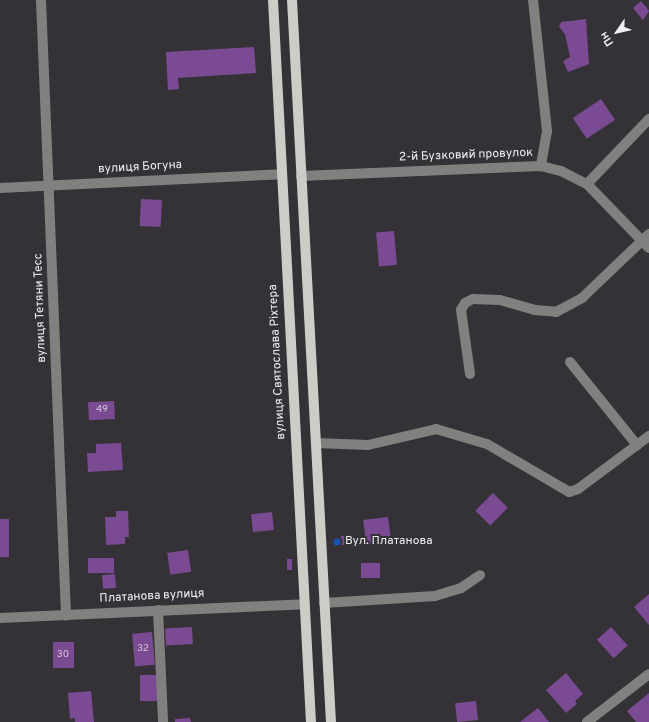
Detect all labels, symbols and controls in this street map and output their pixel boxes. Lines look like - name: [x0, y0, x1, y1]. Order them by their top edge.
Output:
- north arrow: [597, 12, 637, 52]
- text: Пн: [597, 29, 617, 49]
- street label: 2-й Бузковий провулок: [399, 146, 533, 166]
- street label: вулиця Богуна: [98, 159, 182, 177]
- street label: вулиця Тетяни Тесс: [32, 253, 50, 363]
- street label: вулиця Святослава Ріхтера: [267, 284, 289, 440]
- house number: 49: [96, 404, 108, 416]
- place label: Вул. Платанова: [345, 535, 433, 549]
- marker: Вул. Платанова: [332, 537, 342, 547]
- street label: Платанова вулиця: [99, 587, 205, 607]
- house number: 32: [137, 643, 149, 655]
- house number: 30: [57, 649, 69, 661]

